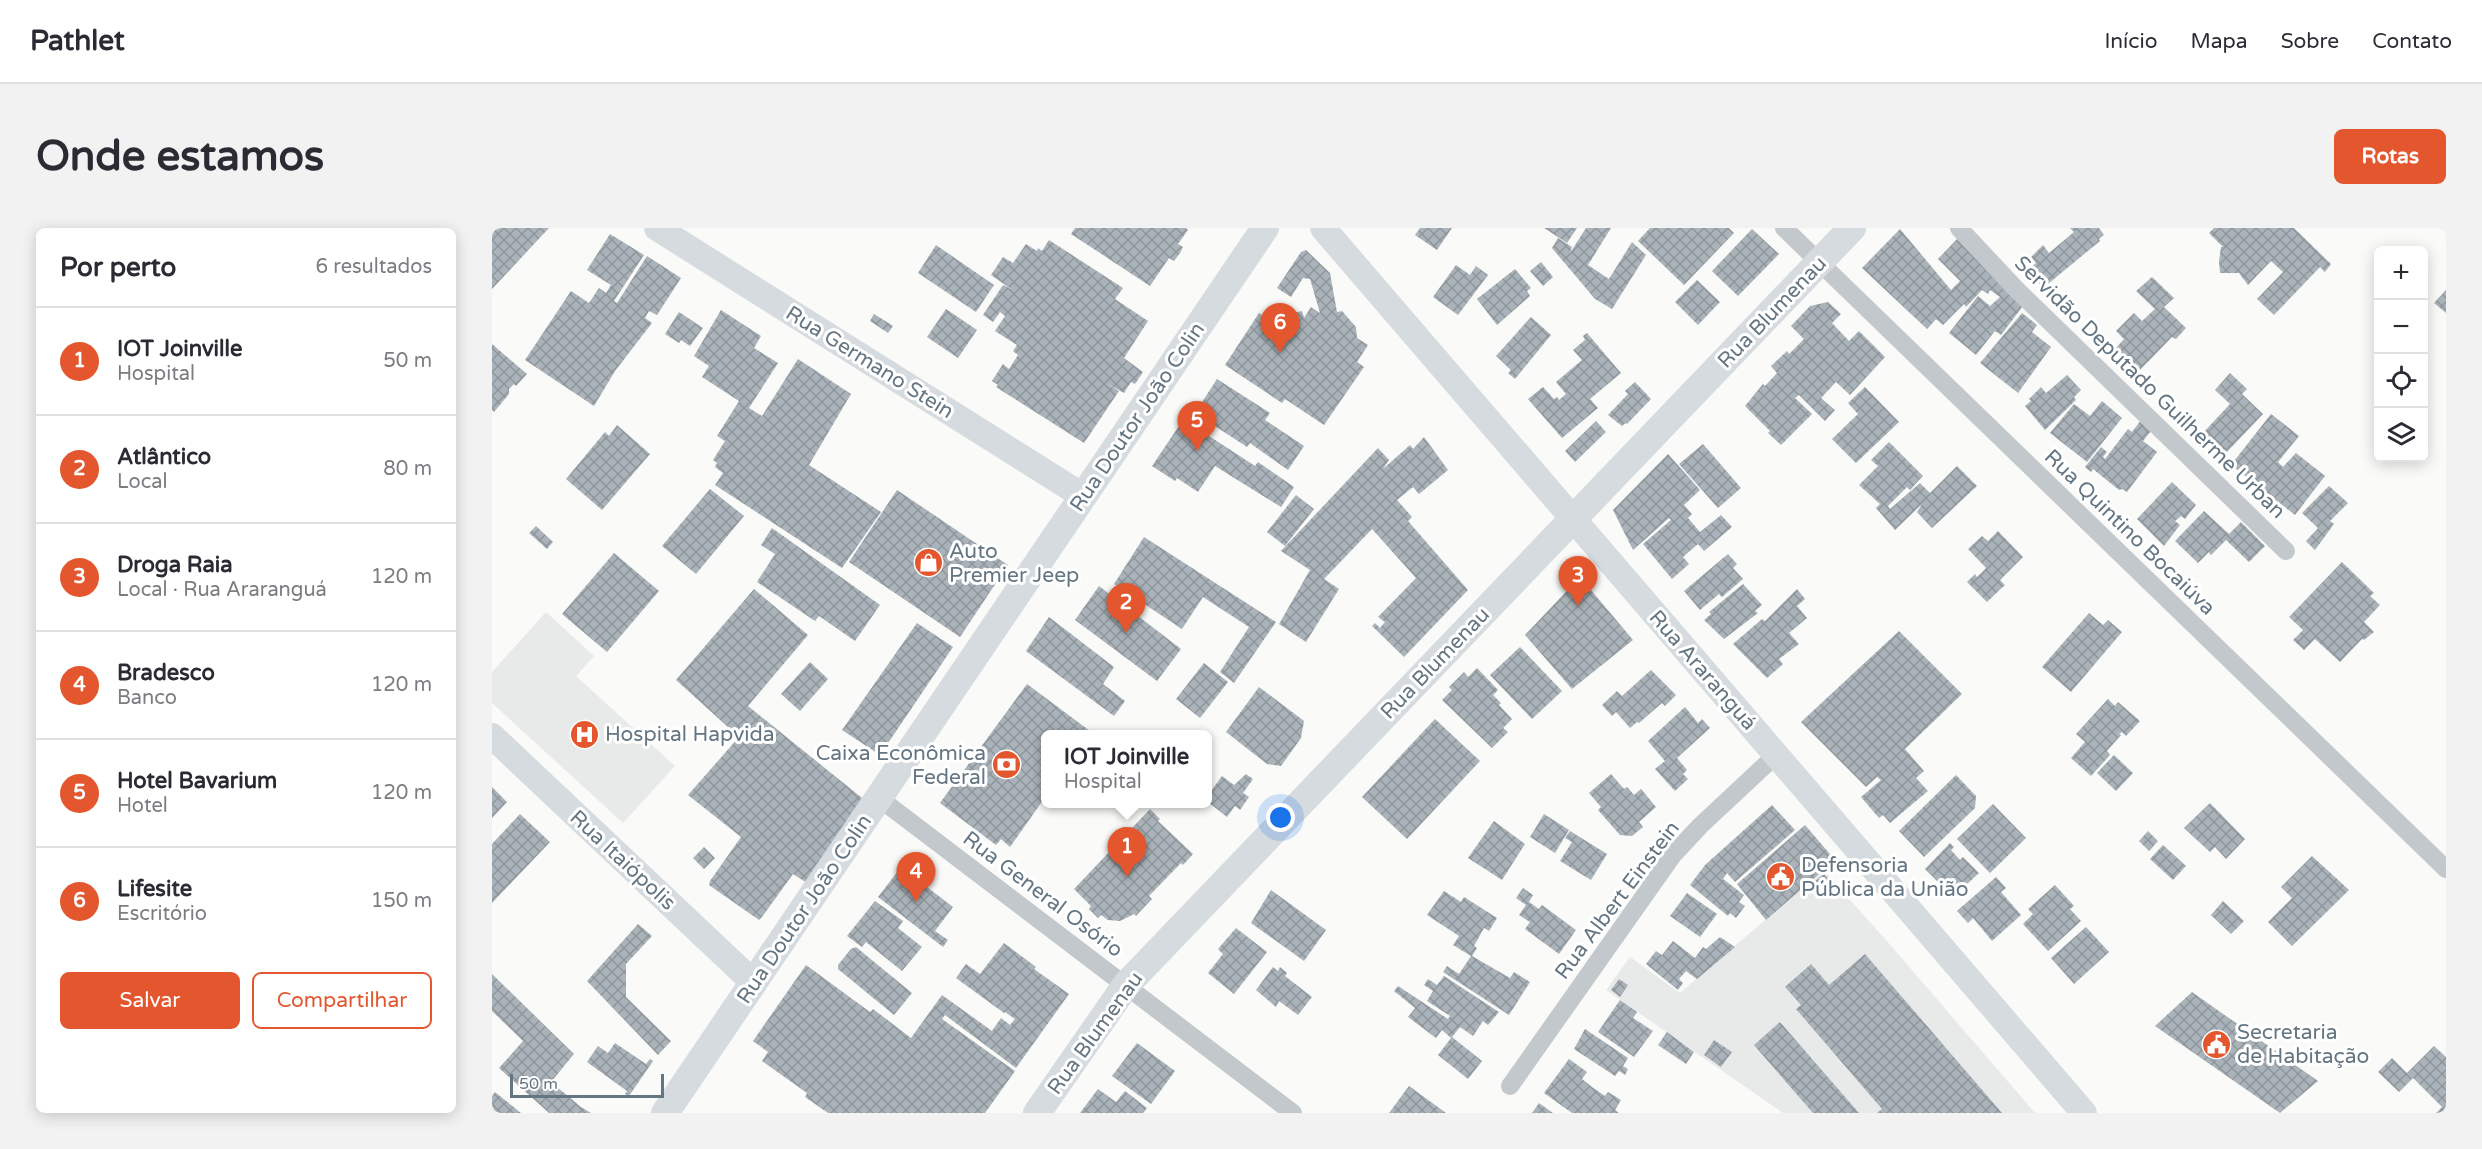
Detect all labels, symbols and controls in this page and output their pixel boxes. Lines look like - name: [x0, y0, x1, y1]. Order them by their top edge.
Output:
- text: Pathlet: [30, 24, 125, 58]
- text: Início: [2105, 29, 2157, 54]
- text: Mapa: [2190, 29, 2248, 54]
- text: Sobre: [2281, 29, 2339, 54]
- text: Contato: [2372, 29, 2452, 54]
- button: Rotas: [2334, 129, 2446, 184]
- text: Onde estamos: [36, 131, 324, 182]
- map controls: [2374, 246, 2428, 462]
- button: +: [2374, 246, 2428, 300]
- street label: Rua Blumenau: [1713, 251, 1832, 374]
- street label: Servidão Deputado Guilherme Urban: [2009, 251, 2290, 524]
- text: Por perto: [60, 252, 176, 283]
- text: 6 resultados: [316, 255, 432, 279]
- button: −: [2374, 300, 2428, 354]
- street label: Rua Germano Stein: [781, 301, 958, 424]
- pin: 6: [1260, 304, 1300, 353]
- street label: Rua Doutor João Colin: [1065, 318, 1210, 517]
- text: IOT Joinville: [117, 336, 243, 362]
- text: 1: [73, 349, 86, 373]
- text: 50 m: [383, 349, 432, 373]
- button: locate: [2374, 354, 2428, 408]
- text: Hospital: [117, 362, 195, 386]
- pin: 5: [1178, 402, 1216, 451]
- button: layers: [2374, 408, 2428, 462]
- text: Atlântico: [117, 444, 211, 470]
- street label: Rua Quintino Bocaiúva: [2039, 444, 2220, 620]
- text: 2: [73, 457, 86, 481]
- text: 80 m: [383, 457, 432, 481]
- text: Local: [117, 470, 168, 494]
- place label: Auto Premier Jeep: [949, 539, 1079, 588]
- shop icon: Auto Premier Jeep: [912, 547, 944, 579]
- text: Droga Raia: [117, 552, 233, 578]
- pin: 3: [1558, 556, 1598, 606]
- text: 3: [73, 565, 86, 589]
- text: 120 m: [371, 565, 432, 589]
- text: Local · Rua Araranguá: [117, 578, 327, 602]
- pin: 2: [1106, 584, 1146, 633]
- street label: Rua Blumenau: [1376, 602, 1495, 725]
- street label: Rua Araranguá: [1644, 605, 1762, 735]
- text: Bradesco: [117, 660, 215, 686]
- text: 4: [73, 673, 86, 697]
- text: 120 m: [371, 673, 432, 697]
- text: Banco: [117, 686, 177, 710]
- hospital icon: Hospital Hapvida: [568, 718, 600, 750]
- place label: Hospital Hapvida: [605, 722, 775, 747]
- popup: [1041, 730, 1212, 808]
- place label: Caixa Econômica Federal: [816, 741, 986, 790]
- text: IOT Joinville: [1064, 744, 1189, 770]
- bank icon: Caixa Econômica Federal: [991, 749, 1023, 781]
- text: Hotel Bavarium: [117, 768, 277, 794]
- text: Hospital: [1064, 770, 1142, 794]
- text: 5: [73, 781, 86, 805]
- text: 120 m: [371, 781, 432, 805]
- text: Hotel: [117, 794, 168, 818]
- your location: [1266, 803, 1295, 832]
- street label: Rua Itaiópolis: [565, 805, 681, 916]
- street label: Rua Doutor João Colin: [732, 810, 877, 1009]
- street label: Rua Albert Einstein: [1550, 816, 1685, 984]
- street label: Rua General Osório: [958, 826, 1128, 963]
- pin: 1: [1108, 828, 1146, 877]
- pin: 4: [896, 852, 936, 902]
- place label: Defensoria Pública da União: [1801, 853, 1969, 902]
- public building icon: Defensoria Pública da União: [1764, 861, 1796, 893]
- text: Lifesite: [117, 876, 192, 902]
- text: 6: [73, 889, 86, 913]
- text: 150 m: [371, 889, 432, 913]
- text: Escritório: [117, 902, 207, 926]
- street label: Rua Blumenau: [1042, 967, 1148, 1100]
- button: Salvar: [60, 972, 240, 1029]
- button: Compartilhar: [252, 972, 432, 1029]
- place label: Secretaria de Habitação: [2237, 1020, 2369, 1069]
- public building icon: Secretaria de Habitação: [2200, 1028, 2232, 1060]
- scale bar: [510, 1071, 664, 1098]
- text: 50 m: [519, 1074, 558, 1094]

